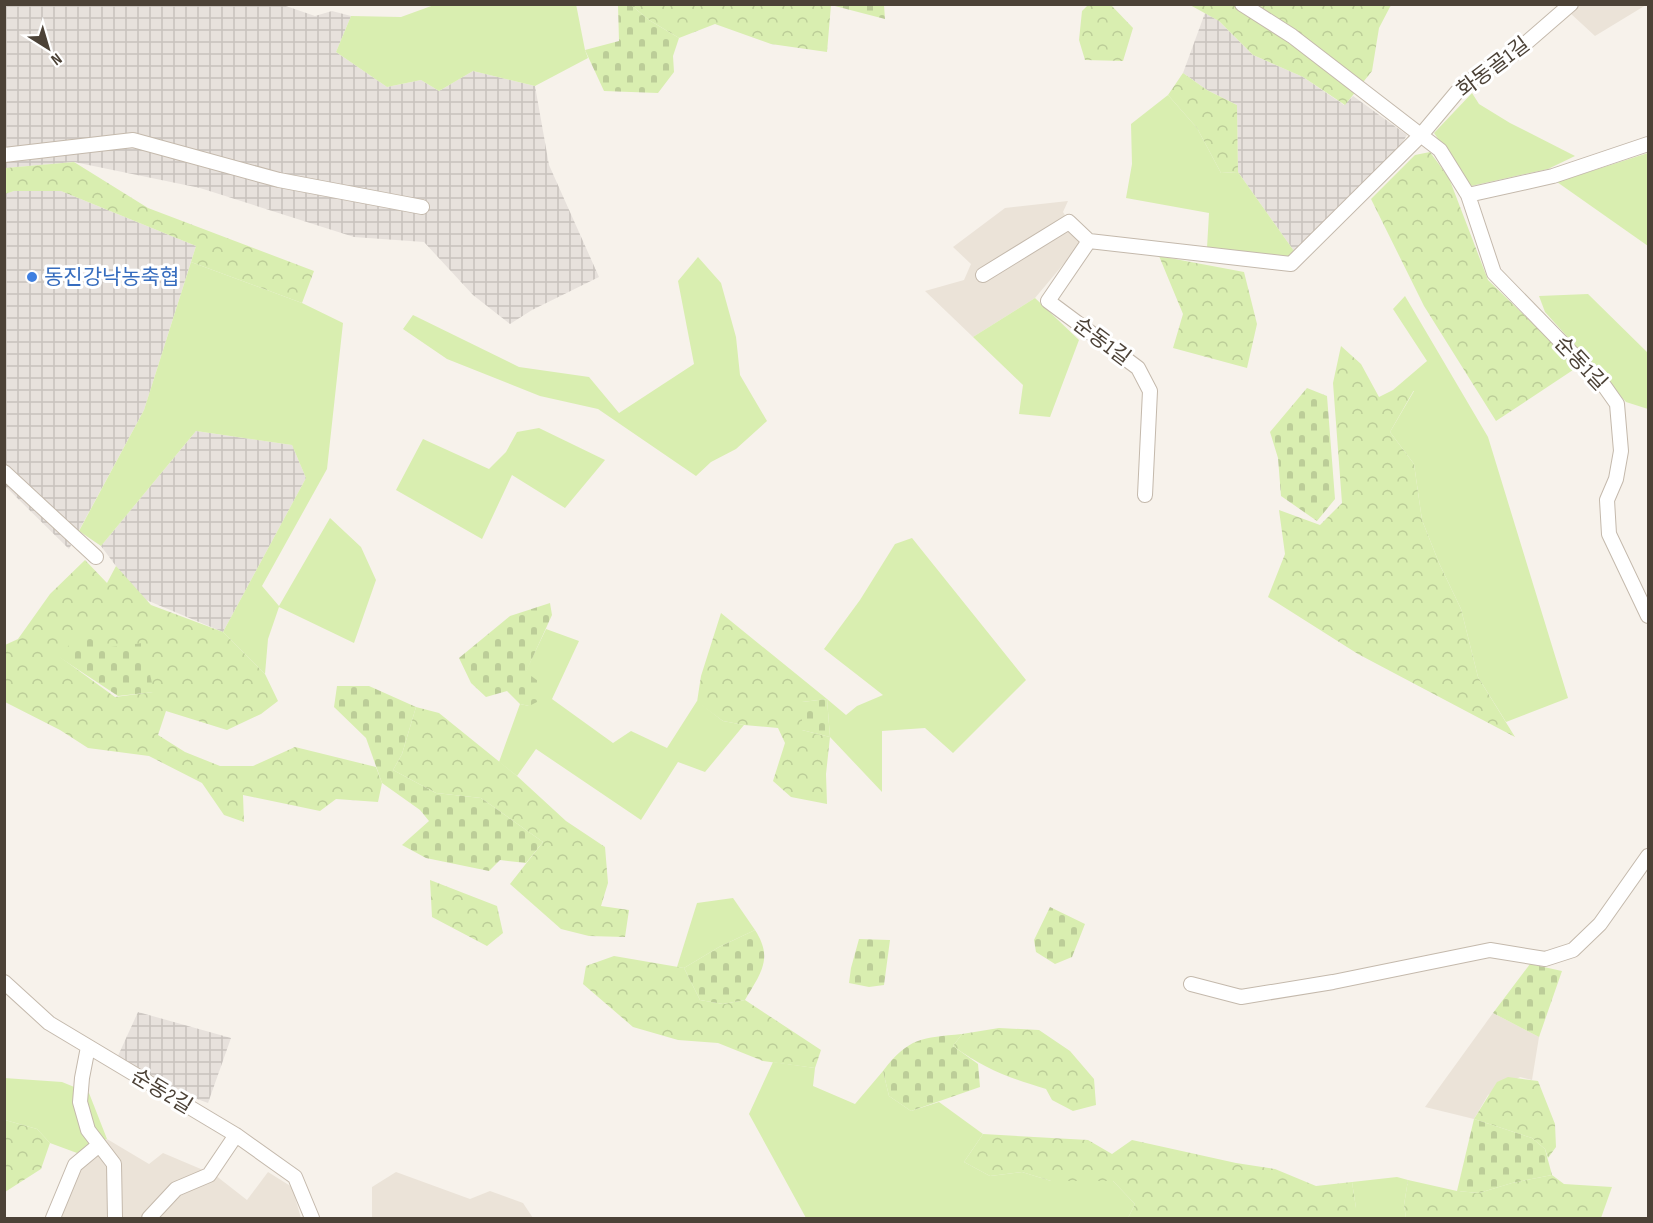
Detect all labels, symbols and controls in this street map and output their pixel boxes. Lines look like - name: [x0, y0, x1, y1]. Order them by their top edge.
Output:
- north arrow: [18, 18, 78, 78]
- street label: 화동골1길: [1452, 32, 1535, 103]
- text: N: [47, 49, 65, 69]
- place label: 동진강낙농축협: [44, 265, 179, 290]
- marker: 동진강낙농축협: [25, 270, 39, 284]
- street label: 순동1길: [1068, 312, 1135, 371]
- street label: 순동1길: [1549, 331, 1612, 396]
- street label: 순동2길: [127, 1064, 197, 1119]

